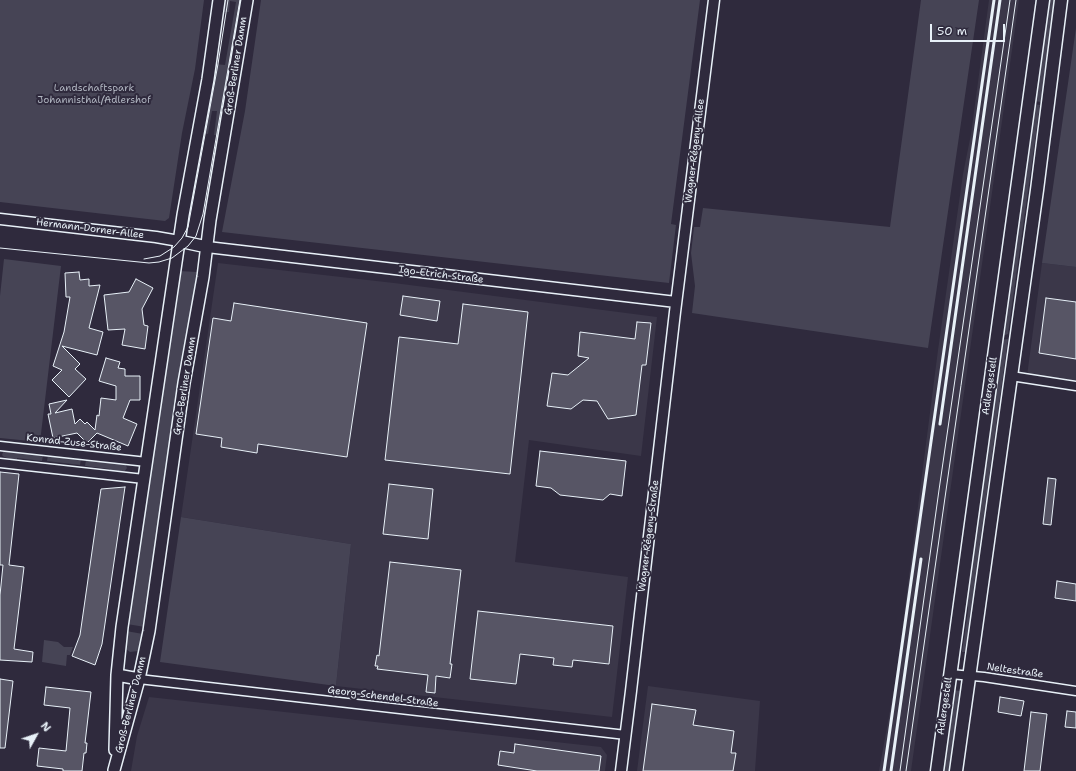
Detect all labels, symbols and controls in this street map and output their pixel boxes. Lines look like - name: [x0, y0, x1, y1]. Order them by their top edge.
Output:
- street label: Groß-Berliner Damm: [222, 16, 250, 116]
- scale bar: [932, 16, 1007, 42]
- text: 50 m: [937, 23, 967, 39]
- park label: Landschaftspark Johannisthal/Adlershof: [37, 82, 151, 106]
- street label: Wagner-Régeny-Allee: [683, 98, 707, 204]
- street label: Hermann-Dorner-Allee: [35, 216, 145, 242]
- street label: Igo-Etrich-Straße: [398, 264, 484, 286]
- street label: Groß-Berliner Damm: [171, 336, 199, 436]
- street label: Adlergestell: [980, 356, 1000, 416]
- street label: Konrad-Zuse-Straße: [26, 432, 122, 454]
- street label: Wagner-Régeny-Straße: [636, 479, 662, 593]
- street label: Groß-Berliner Damm: [113, 655, 149, 755]
- street label: Neltestraße: [986, 661, 1044, 681]
- street label: Adlergestell: [935, 676, 955, 736]
- street label: Georg-Schendel-Straße: [327, 684, 439, 710]
- north arrow: [16, 715, 56, 755]
- text: N: [37, 719, 54, 735]

